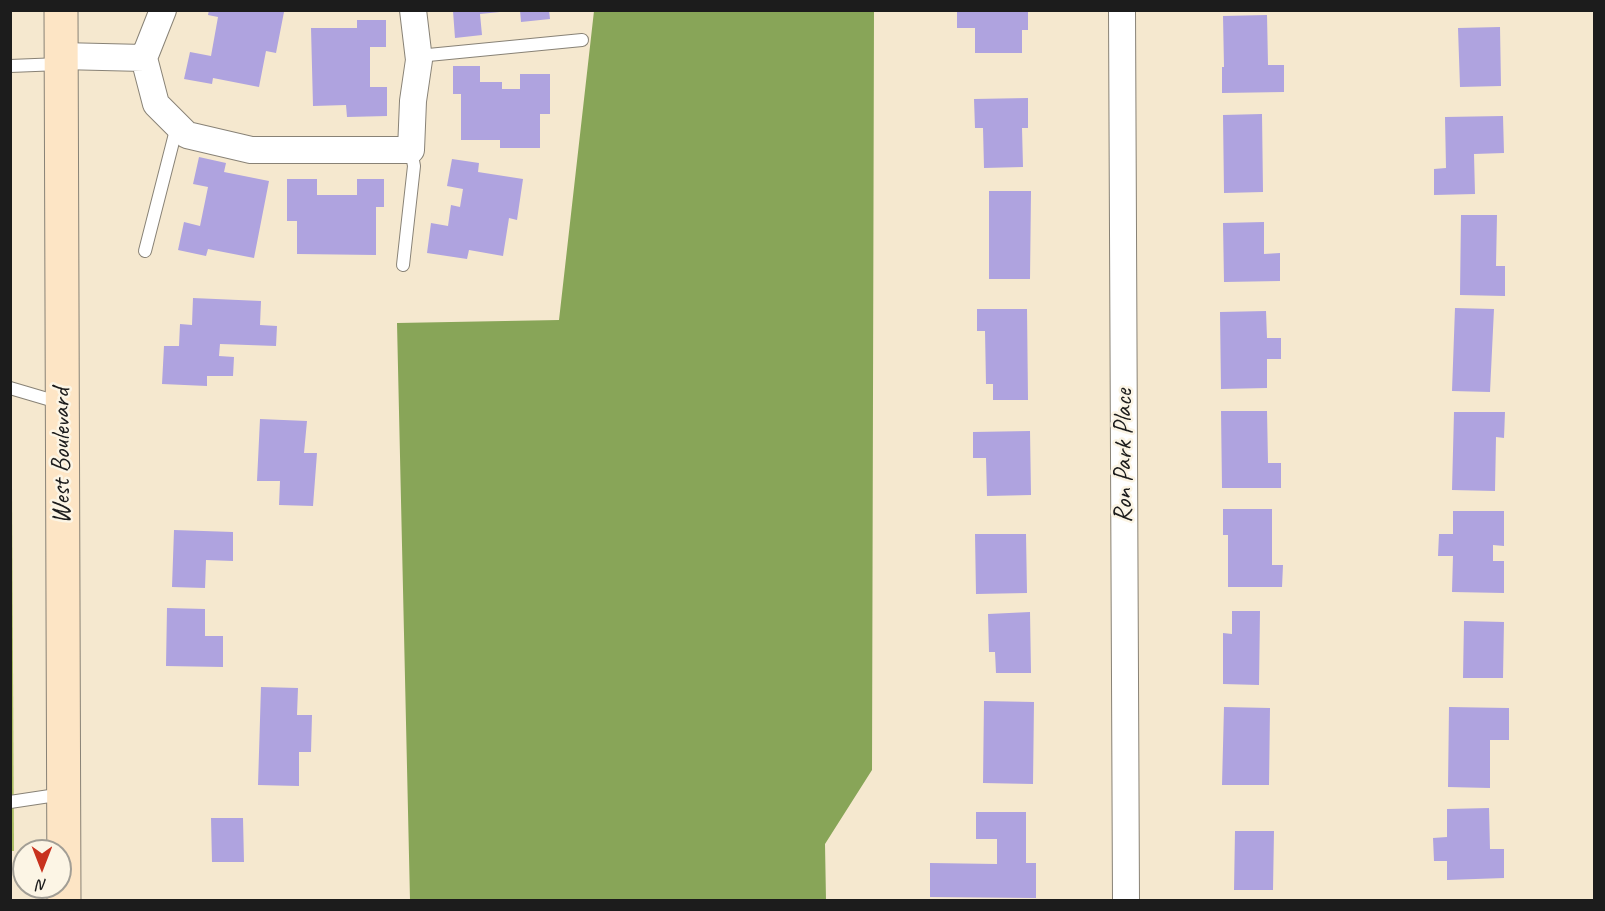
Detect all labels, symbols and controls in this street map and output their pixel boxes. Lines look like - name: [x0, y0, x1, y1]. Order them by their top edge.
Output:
- street label: West Boulevard: [46, 388, 78, 524]
- street label: Ron Park Place: [1108, 389, 1140, 523]
- north arrow: [12, 839, 72, 899]
- text: N: [37, 875, 47, 895]

